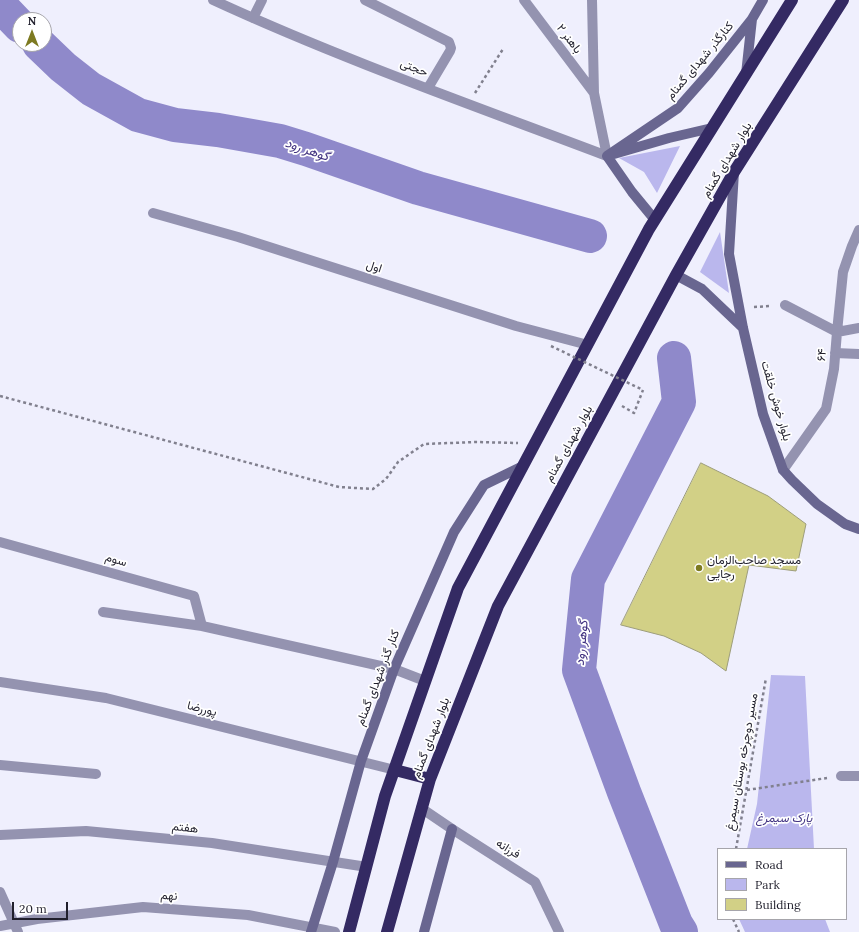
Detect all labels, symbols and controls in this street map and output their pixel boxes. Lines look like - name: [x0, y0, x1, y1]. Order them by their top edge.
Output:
- north arrow: [12, 12, 52, 52]
- text: N: [28, 14, 36, 28]
- street label: کنارگذر شهدای گمنام: [663, 19, 737, 103]
- street label: باهنر ۲: [553, 21, 585, 57]
- street label: حجتی: [398, 56, 430, 80]
- street label: بلوار شهدای گمنام: [699, 120, 755, 200]
- water label: گوهر رود: [283, 135, 331, 165]
- street label: اول: [364, 258, 384, 276]
- street label: ۶۴: [814, 348, 830, 362]
- street label: بلوار خوش خلقت: [758, 359, 794, 443]
- street label: بلوار شهدای گمنام: [542, 403, 596, 485]
- street label: سوم: [103, 550, 129, 570]
- place label: مسجد صاحب‌الزمان رجایی: [707, 554, 801, 582]
- marker: مسجد صاحب‌الزمان رجایی: [694, 563, 704, 573]
- water label: گوهر رود: [572, 620, 592, 666]
- street label: کنار گذر شهدای گمنام: [353, 628, 403, 728]
- street label: مسیر دوچرخه بوستان سیمرغ: [723, 692, 761, 832]
- street label: بلوار شهدای گمنام: [409, 696, 453, 780]
- street label: پوررضا: [186, 698, 218, 720]
- park label: پارک سیمرغ: [756, 812, 812, 826]
- street label: هفتم: [171, 819, 199, 837]
- street label: فرزانه: [493, 836, 523, 862]
- legend: [717, 848, 847, 920]
- text: Road: [755, 857, 783, 872]
- text: Park: [755, 877, 780, 892]
- street label: نهم: [160, 888, 178, 904]
- scale bar: [14, 894, 70, 920]
- text: Building: [755, 897, 801, 912]
- text: 20 m: [19, 901, 47, 916]

